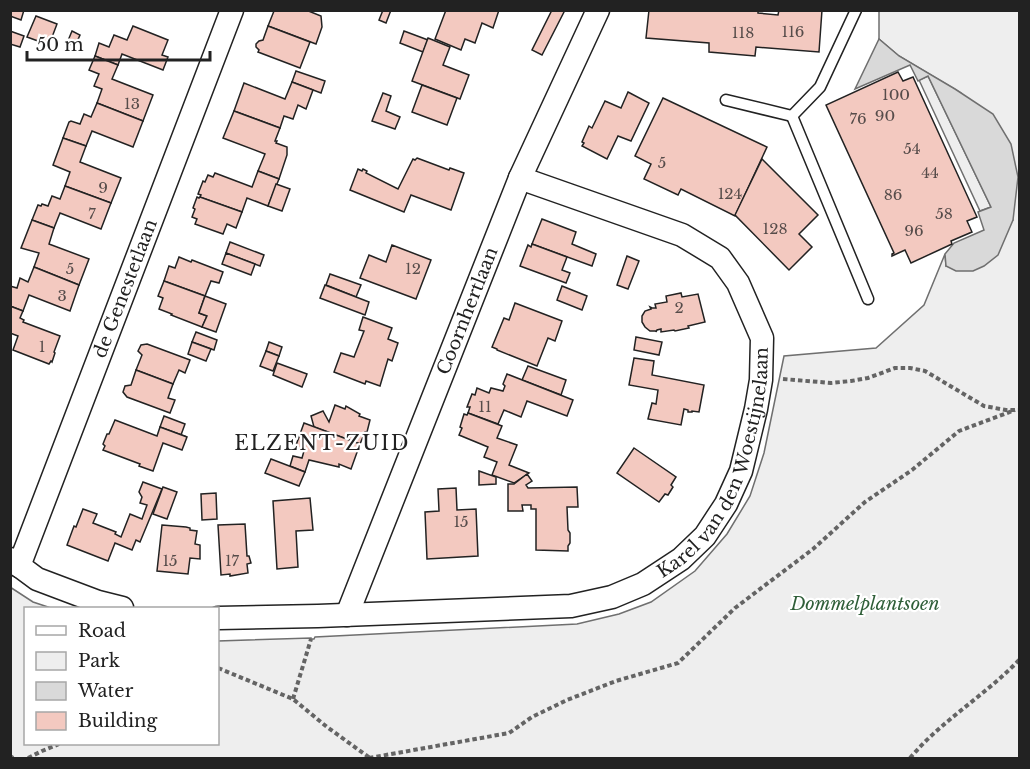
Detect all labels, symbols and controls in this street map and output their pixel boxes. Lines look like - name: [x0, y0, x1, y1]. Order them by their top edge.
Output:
- house number: 116: [781, 22, 805, 41]
- house number: 118: [732, 23, 754, 42]
- scale bar: [27, 24, 210, 62]
- text: 50 m: [36, 34, 84, 56]
- house number: 100: [882, 85, 910, 104]
- house number: 13: [124, 94, 140, 113]
- house number: 90: [875, 106, 895, 125]
- house number: 76: [849, 109, 867, 128]
- house number: 54: [903, 139, 921, 158]
- house number: 5: [658, 153, 666, 172]
- house number: 44: [921, 163, 939, 182]
- house number: 9: [98, 178, 108, 197]
- house number: 124: [718, 184, 742, 203]
- house number: 86: [884, 185, 902, 204]
- house number: 7: [88, 204, 96, 223]
- house number: 58: [935, 204, 953, 223]
- street label: de Genestetlaan: [89, 216, 162, 361]
- house number: 128: [762, 219, 788, 238]
- house number: 96: [904, 221, 924, 240]
- street label: Coornhertlaan: [432, 244, 503, 378]
- house number: 5: [66, 259, 74, 278]
- house number: 12: [405, 259, 421, 278]
- house number: 3: [57, 286, 67, 305]
- house number: 2: [674, 298, 684, 317]
- house number: 1: [39, 337, 45, 356]
- street label: Karel van den Woestijnelaan: [653, 347, 773, 583]
- house number: 11: [478, 397, 492, 416]
- district label: ELZENT-ZUID: [234, 431, 410, 455]
- house number: 15: [453, 512, 469, 531]
- house number: 15: [162, 551, 178, 570]
- house number: 17: [225, 551, 240, 570]
- park label: Dommelplantsoen: [789, 593, 940, 615]
- legend: [24, 607, 219, 745]
- text: Road: [78, 620, 126, 642]
- text: Park: [78, 650, 120, 672]
- text: Water: [77, 680, 134, 702]
- text: Building: [78, 710, 157, 732]

